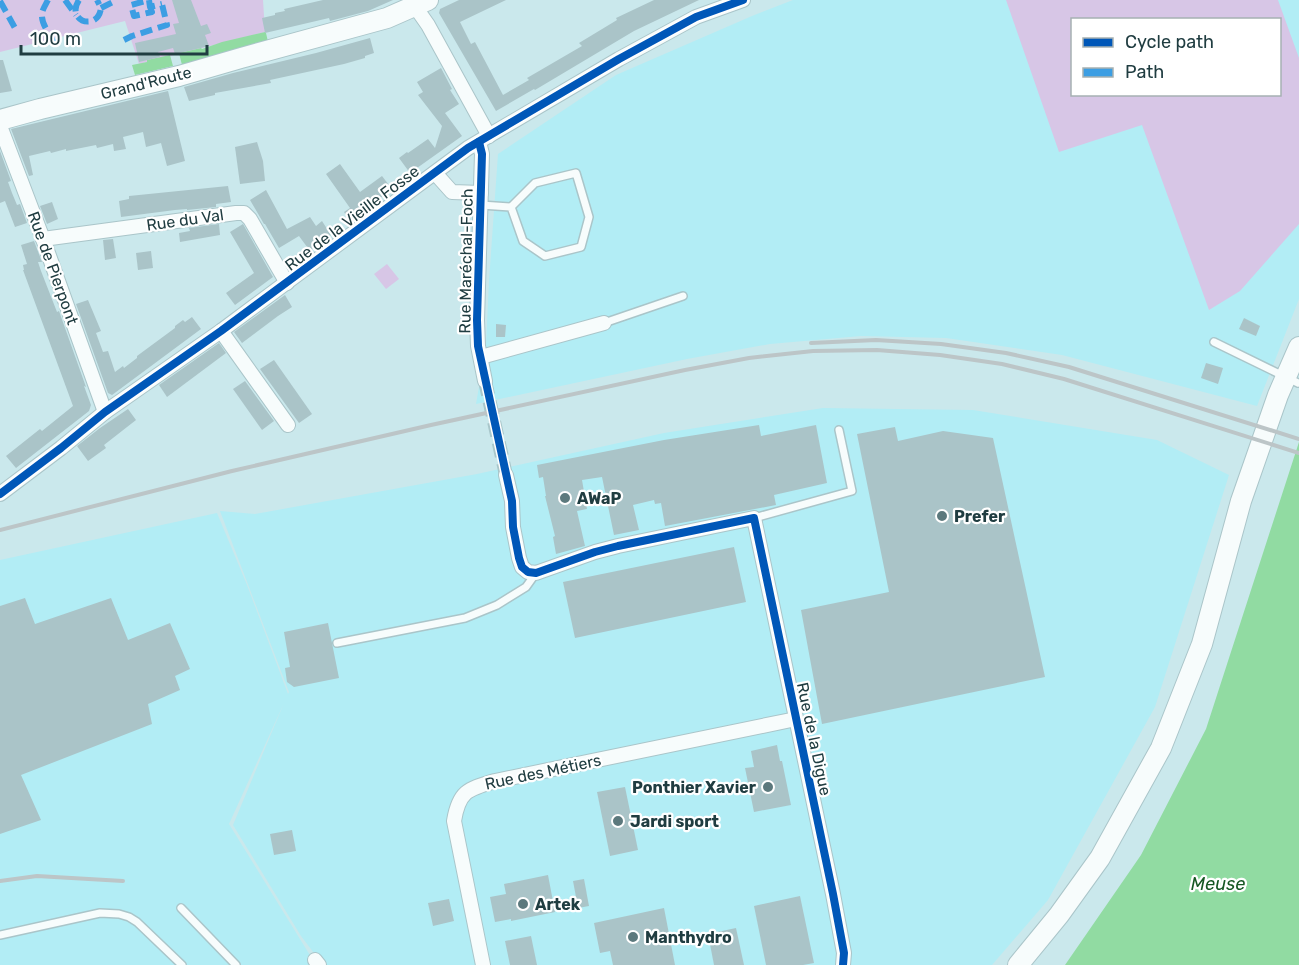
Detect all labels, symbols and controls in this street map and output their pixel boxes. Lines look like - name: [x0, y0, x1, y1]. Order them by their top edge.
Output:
- scale bar: [21, 18, 207, 56]
- legend: [1071, 18, 1281, 96]
- text: 100 m: [30, 28, 81, 50]
- text: Cycle path: [1125, 31, 1214, 53]
- text: Path: [1125, 61, 1164, 83]
- street label: Grand'Route: [99, 63, 193, 103]
- street label: Rue de la Vieille Fosse: [281, 161, 423, 275]
- street label: Rue Maréchal-Foch: [455, 188, 477, 334]
- street label: Rue du Val: [145, 205, 225, 235]
- street label: Rue de Pierpont: [24, 209, 82, 327]
- place label: AWaP: [577, 489, 621, 508]
- marker: AWaP: [558, 491, 572, 505]
- place label: Prefer: [954, 507, 1006, 526]
- marker: Prefer: [935, 509, 949, 523]
- street label: Rue de la Digue: [793, 681, 835, 797]
- street label: Rue des Métiers: [483, 750, 603, 794]
- place label: Ponthier Xavier: [632, 778, 757, 797]
- marker: Ponthier Xavier: [761, 780, 775, 794]
- place label: Jardi sport: [630, 812, 719, 831]
- marker: Jardi sport: [611, 814, 625, 828]
- water label: Meuse: [1191, 873, 1245, 895]
- place label: Artek: [535, 895, 581, 914]
- marker: Artek: [516, 897, 530, 911]
- place label: Manthydro: [645, 928, 732, 947]
- marker: Manthydro: [626, 930, 640, 944]

